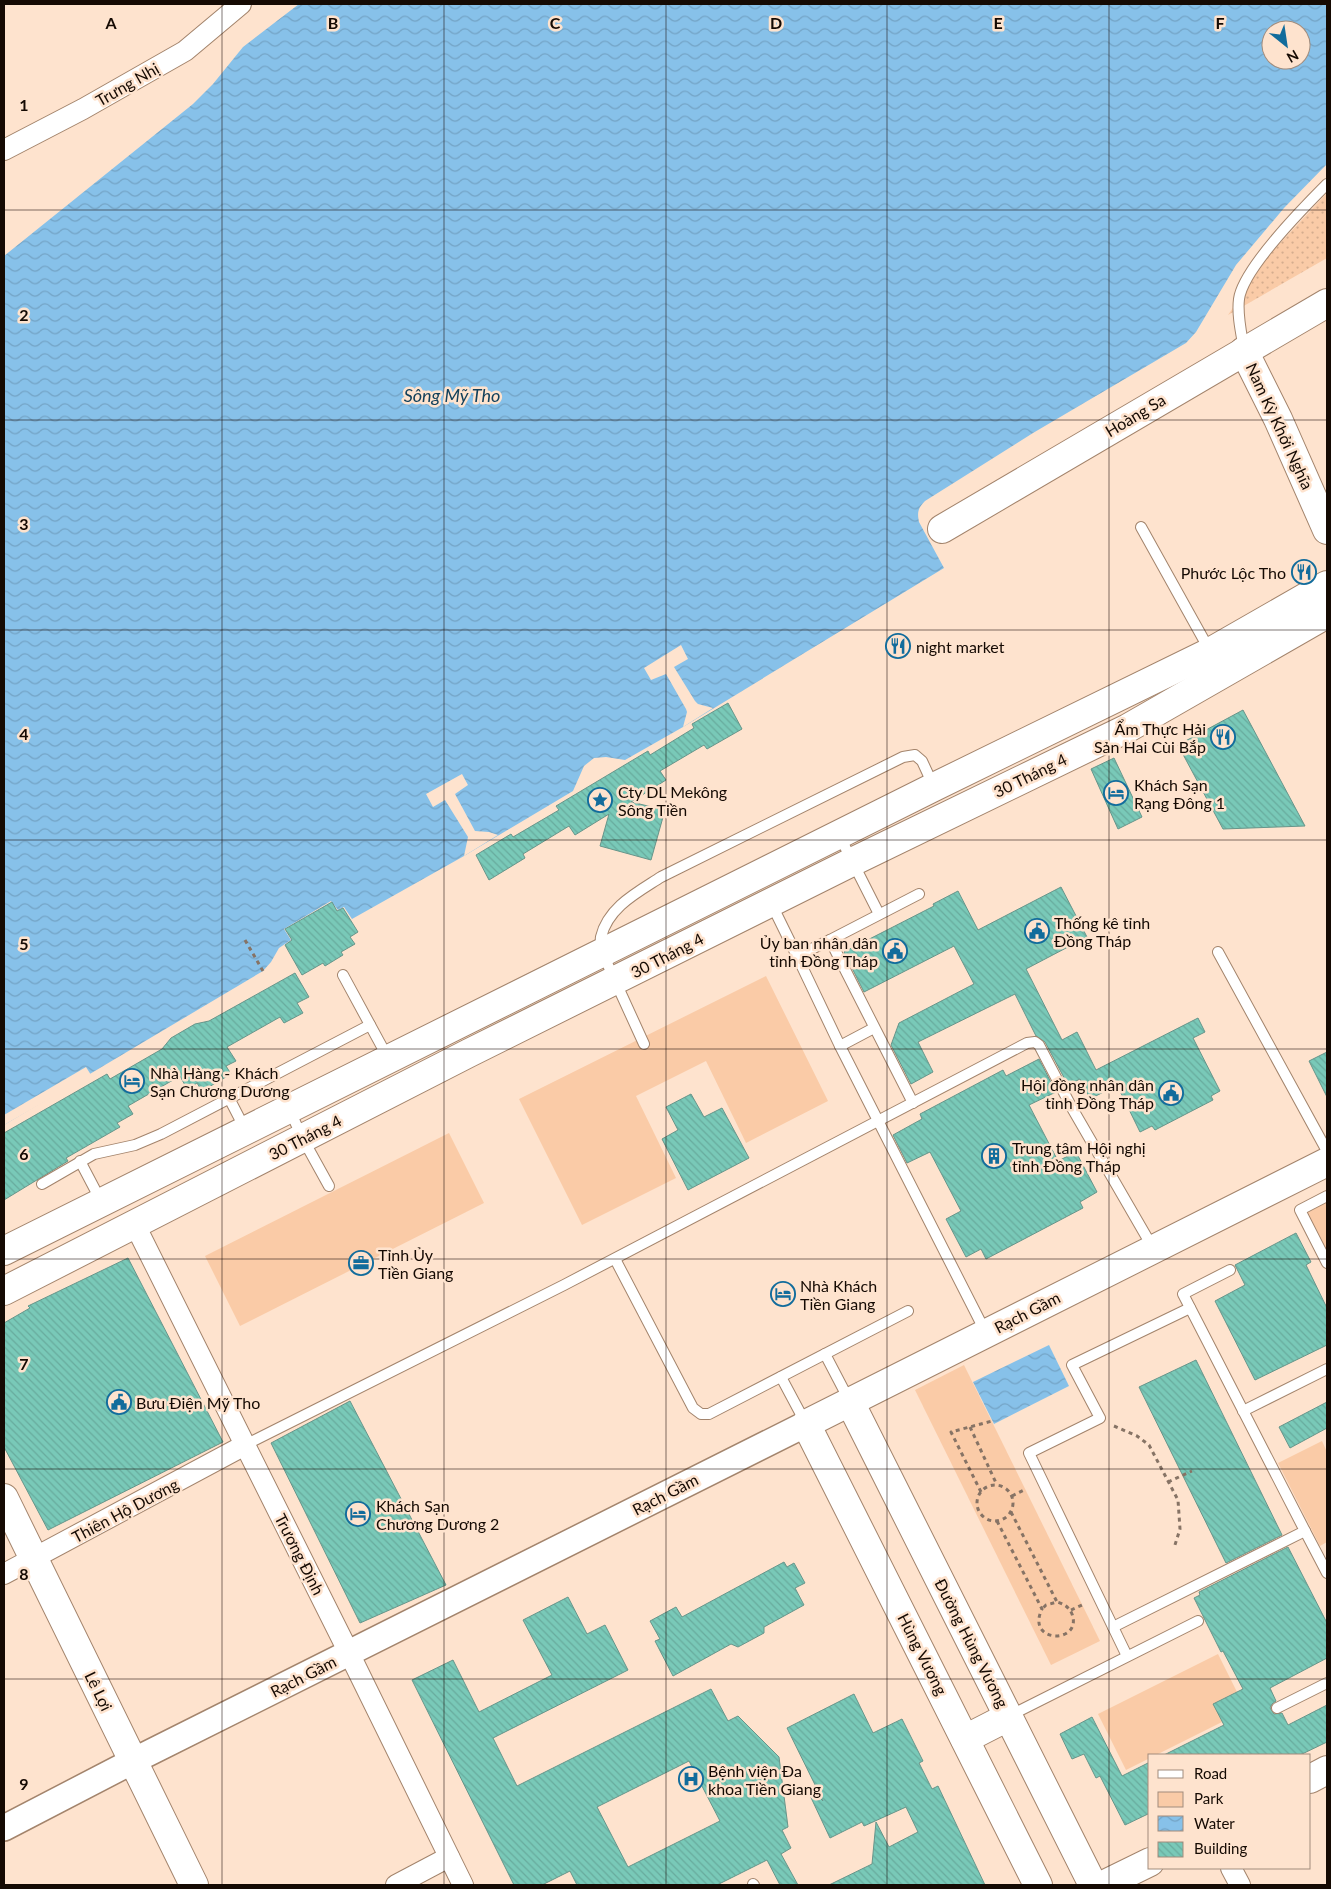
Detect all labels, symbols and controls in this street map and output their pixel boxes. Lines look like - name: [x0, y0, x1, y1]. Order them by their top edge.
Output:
- text: A: [104, 13, 117, 32]
- text: B: [328, 13, 338, 32]
- text: C: [550, 13, 561, 32]
- text: D: [770, 13, 782, 32]
- text: E: [993, 13, 1003, 32]
- text: F: [1215, 13, 1225, 32]
- north arrow: [1261, 20, 1311, 70]
- text: N: [1284, 47, 1302, 67]
- street label: Trưng Nhị: [92, 58, 162, 110]
- text: 1: [19, 95, 29, 114]
- text: 2: [19, 305, 29, 324]
- street label: Nam Kỳ Khởi Nghĩa: [1242, 360, 1318, 492]
- water label: Sông Mỹ Tho: [404, 384, 500, 406]
- street label: Hoàng Sa: [1101, 390, 1169, 440]
- text: 3: [19, 514, 29, 533]
- restaurant icon: Phước Lộc Tho: [1291, 559, 1317, 585]
- place label: Phước Lộc Tho: [1181, 563, 1286, 582]
- restaurant icon: night market: [885, 633, 911, 659]
- place label: night market: [916, 637, 1005, 656]
- place label: Ẩm Thực Hải Sản Hai Cùi Bắp: [1094, 719, 1206, 756]
- text: 4: [19, 724, 29, 743]
- restaurant icon: Ẩm Thực Hải Sản Hai Cùi Bắp: [1210, 724, 1236, 750]
- street label: 30 Tháng 4: [990, 749, 1070, 801]
- place label: Khách Sạn Rạng Đông 1: [1134, 775, 1225, 812]
- hotel icon: Khách Sạn Rạng Đông 1: [1103, 780, 1129, 806]
- place label: Cty DL Mekông Sông Tiền: [618, 782, 727, 819]
- place icon: Cty DL Mekông Sông Tiền: [587, 787, 613, 813]
- place label: Thống kê tỉnh Đồng Tháp: [1054, 913, 1150, 950]
- public building icon: Thống kê tỉnh Đồng Tháp: [1024, 918, 1050, 944]
- street label: 30 Tháng 4: [627, 929, 707, 981]
- place label: Ủy ban nhân dân tỉnh Đồng Tháp: [760, 933, 878, 970]
- text: 5: [19, 934, 29, 953]
- public building icon: Ủy ban nhân dân tỉnh Đồng Tháp: [882, 938, 908, 964]
- place label: Nhà Hàng - Khách Sạn Chương Dương: [150, 1063, 290, 1100]
- hotel icon: Nhà Hàng - Khách Sạn Chương Dương: [119, 1068, 145, 1094]
- place label: Hội đồng nhân dân tỉnh Đồng Tháp: [1021, 1075, 1154, 1112]
- public building icon: Hội đồng nhân dân tỉnh Đồng Tháp: [1158, 1080, 1184, 1106]
- street label: 30 Tháng 4: [265, 1111, 345, 1163]
- place label: Trung tâm Hội nghị tỉnh Đồng Tháp: [1012, 1138, 1146, 1175]
- building icon: Trung tâm Hội nghị tỉnh Đồng Tháp: [981, 1143, 1007, 1169]
- text: 6: [19, 1144, 29, 1163]
- place label: Tỉnh Ủy Tiền Giang: [378, 1245, 453, 1282]
- office icon: Tỉnh Ủy Tiền Giang: [348, 1250, 374, 1276]
- place label: Nhà Khách Tiền Giang: [800, 1276, 877, 1313]
- hotel icon: Nhà Khách Tiền Giang: [770, 1281, 796, 1307]
- street label: Rạch Gầm: [991, 1287, 1063, 1337]
- text: 7: [19, 1354, 29, 1373]
- public building icon: Bưu Điện Mỹ Tho: [106, 1389, 132, 1415]
- place label: Bưu Điện Mỹ Tho: [136, 1393, 260, 1412]
- street label: Rạch Gầm: [629, 1469, 701, 1519]
- street label: Thiên Hộ Dương: [69, 1474, 181, 1546]
- place label: Khách Sạn Chương Dương 2: [376, 1496, 499, 1533]
- hotel icon: Khách Sạn Chương Dương 2: [345, 1501, 371, 1527]
- street label: Trương Định: [271, 1510, 329, 1598]
- text: 8: [19, 1564, 29, 1583]
- street label: Đường Hùng Vương: [931, 1575, 1013, 1711]
- street label: Hùng Vương: [894, 1610, 952, 1698]
- street label: Rạch Gầm: [267, 1651, 339, 1701]
- street label: Lê Lợi: [81, 1668, 117, 1714]
- legend: [1148, 1754, 1311, 1869]
- place label: Bệnh viện Đa khoa Tiền Giang: [708, 1761, 821, 1798]
- text: Road: [1194, 1764, 1227, 1782]
- hospital icon: Bệnh viện Đa khoa Tiền Giang: [678, 1766, 704, 1792]
- text: 9: [19, 1774, 29, 1793]
- text: Park: [1194, 1789, 1224, 1807]
- text: Water: [1194, 1814, 1235, 1832]
- text: Building: [1194, 1839, 1247, 1857]

